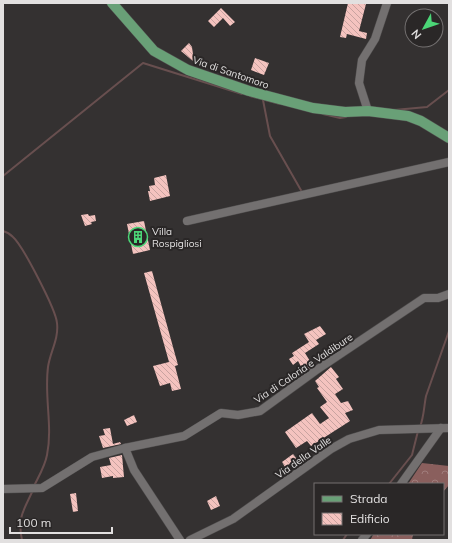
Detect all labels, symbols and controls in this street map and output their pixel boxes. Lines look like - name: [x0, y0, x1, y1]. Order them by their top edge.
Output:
- north arrow: [404, 8, 444, 48]
- text: N: [408, 27, 424, 42]
- street label: Via di Santomoro: [191, 53, 271, 92]
- place label: Villa Rospigliosi: [152, 225, 202, 250]
- building icon: Villa Rospigliosi: [127, 226, 149, 248]
- street label: Via di Caloria e Valdibure: [251, 330, 355, 406]
- street label: Via della Valle: [273, 433, 334, 481]
- legend: [314, 483, 444, 535]
- text: Strada: [350, 491, 388, 506]
- scale bar: [10, 509, 112, 535]
- text: Edificio: [350, 511, 390, 526]
- text: 100 m: [16, 515, 51, 530]

